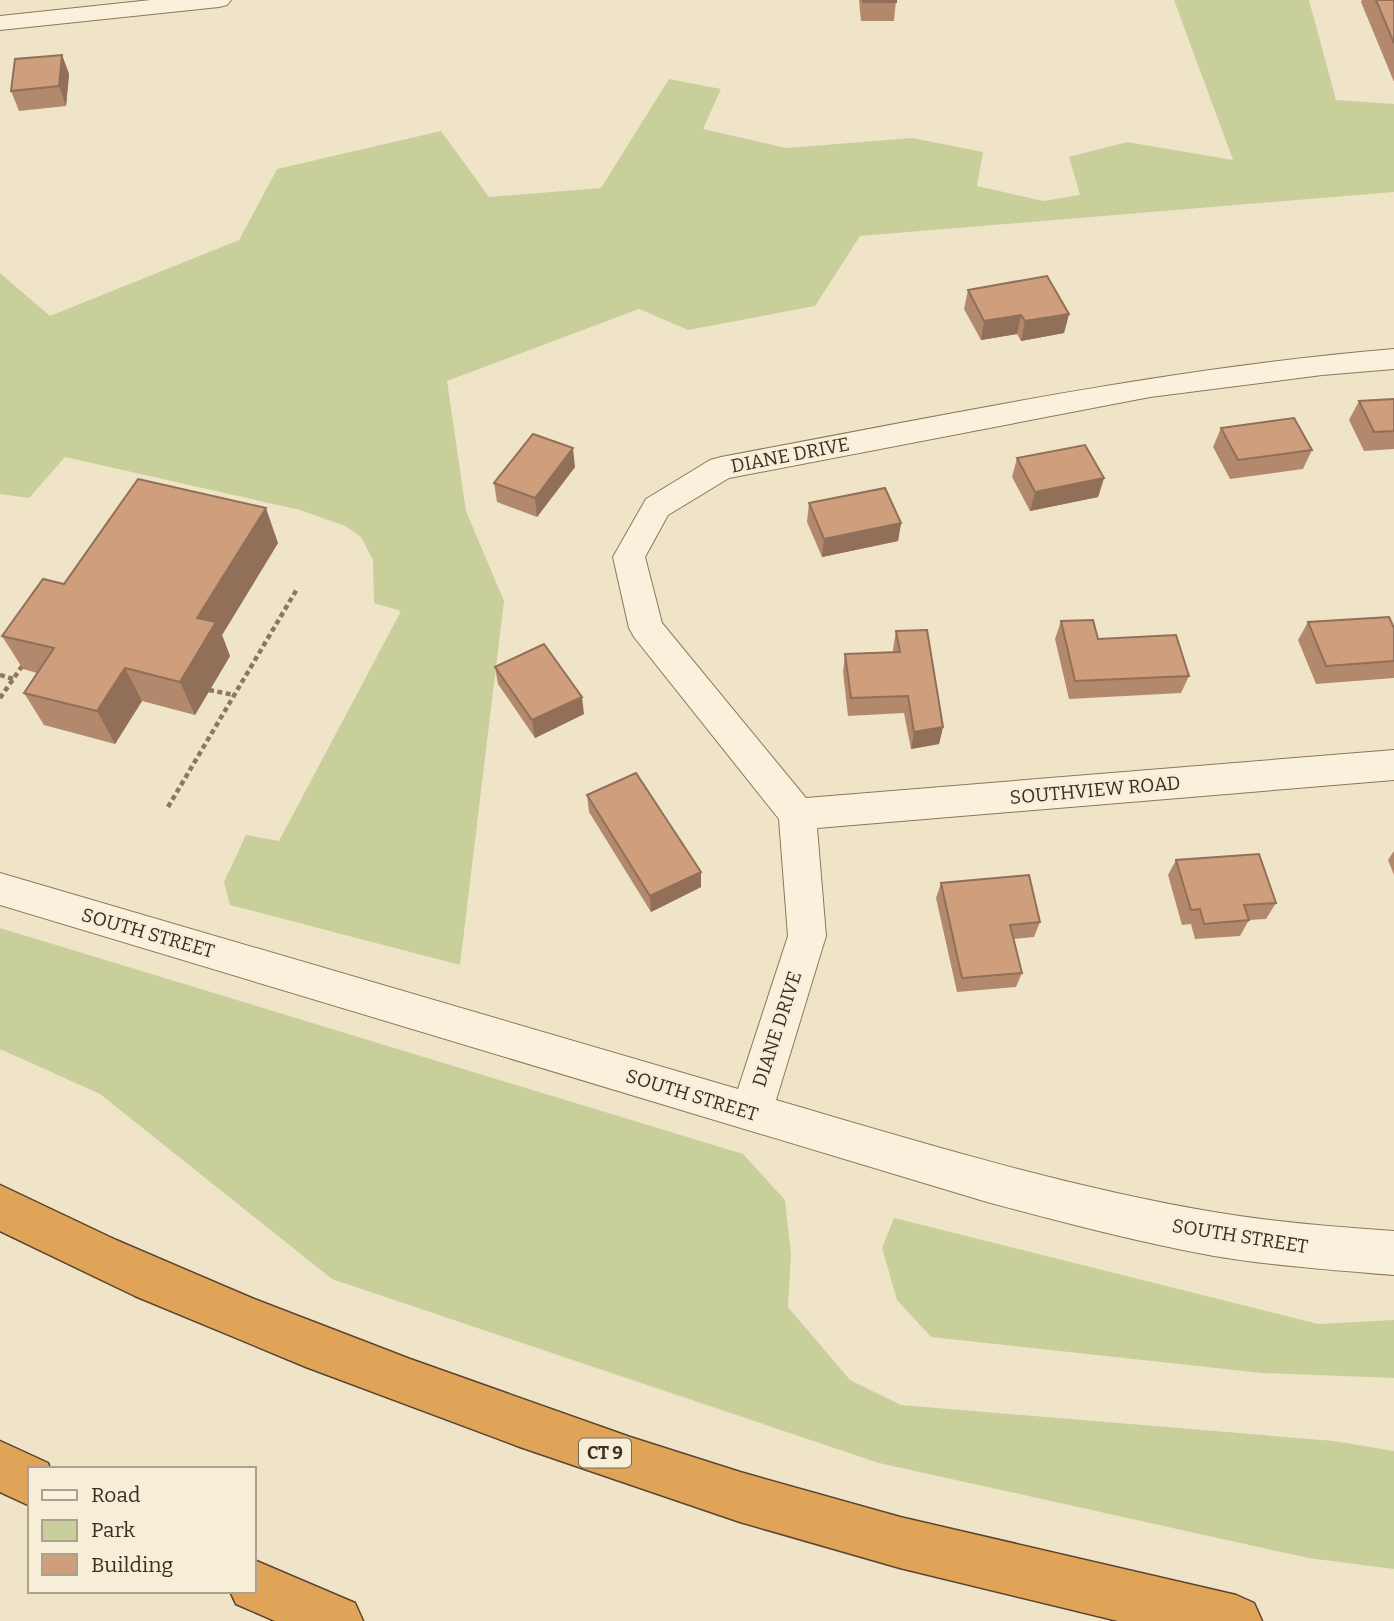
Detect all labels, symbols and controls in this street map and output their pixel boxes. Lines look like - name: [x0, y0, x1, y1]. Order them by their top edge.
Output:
- street label: DIANE DRIVE: [729, 432, 851, 478]
- street label: SOUTHVIEW ROAD: [1009, 771, 1181, 809]
- street label: SOUTH STREET: [79, 903, 217, 963]
- street label: DIANE DRIVE: [747, 968, 807, 1090]
- street label: SOUTH STREET: [623, 1064, 761, 1126]
- street label: SOUTH STREET: [1170, 1214, 1310, 1258]
- road number: CT 9: [579, 1438, 631, 1468]
- legend: [28, 1467, 256, 1593]
- text: Road: [91, 1482, 140, 1508]
- text: Park: [91, 1517, 135, 1543]
- text: Building: [91, 1552, 174, 1578]

